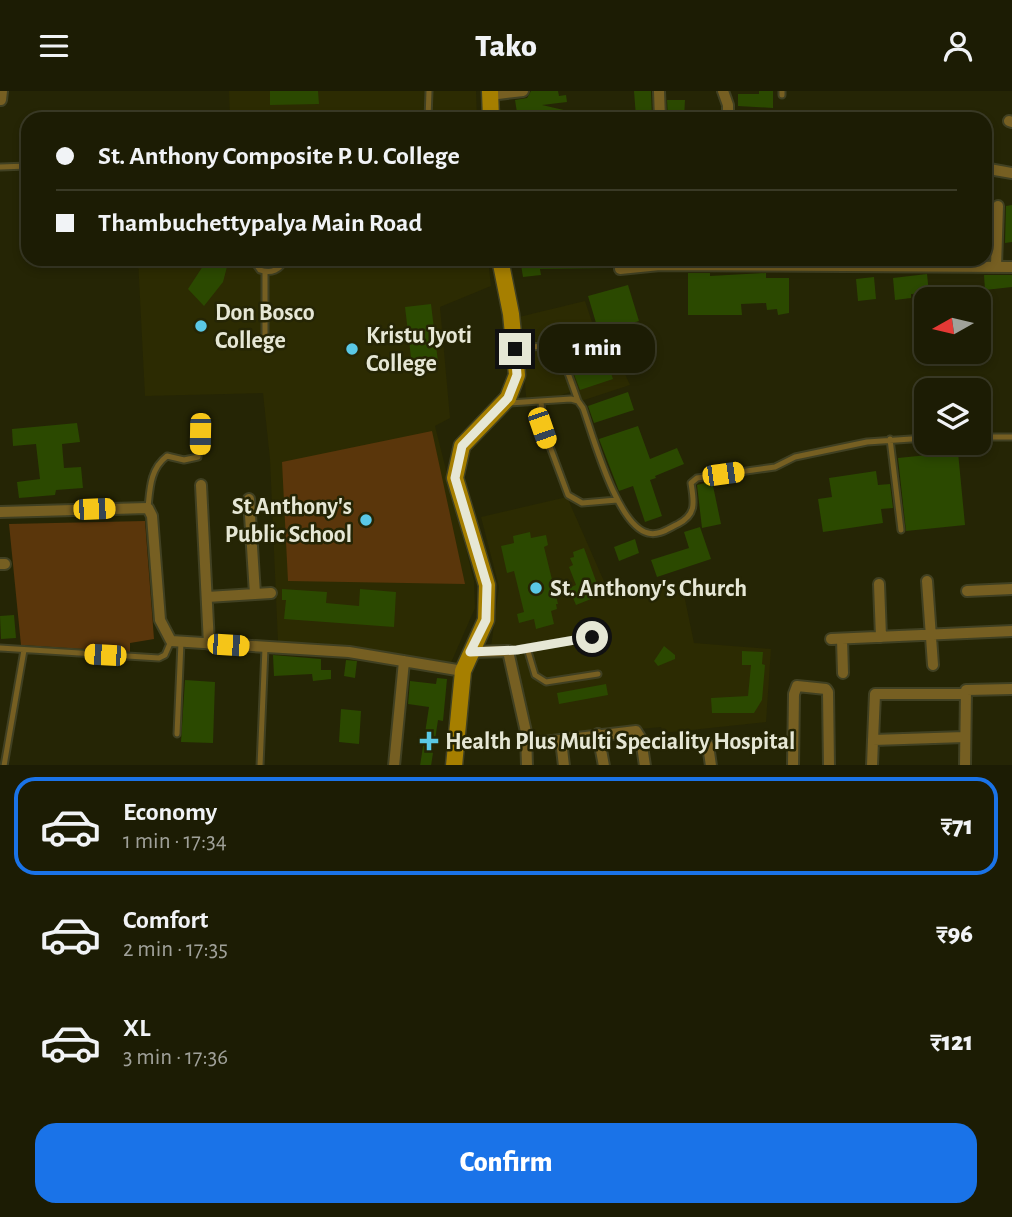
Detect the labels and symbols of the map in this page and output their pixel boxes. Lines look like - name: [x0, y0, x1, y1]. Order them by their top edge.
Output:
- north arrow: [914, 287, 990, 364]
- place label: Don Bosco College: [215, 301, 315, 353]
- marker: Don Bosco College: [193, 318, 209, 334]
- place label: Kristu Jyoti College: [366, 324, 472, 376]
- callout: 1 min: [540, 324, 655, 373]
- route end: [499, 333, 531, 365]
- marker: Kristu Jyoti College: [344, 341, 360, 357]
- car: [526, 405, 559, 451]
- car: [190, 413, 211, 455]
- car: [701, 461, 746, 487]
- place label: St Anthony's Public School: [225, 495, 352, 547]
- car: [73, 498, 116, 520]
- marker: St Anthony's Public School: [358, 512, 374, 528]
- place label: St. Anthony's Church: [550, 577, 747, 601]
- marker: St. Anthony's Church: [528, 580, 544, 596]
- route start: [576, 621, 608, 653]
- car: [207, 633, 250, 657]
- car: [84, 643, 127, 667]
- place label: Health Plus Multi Speciality Hospital: [445, 730, 795, 754]
- marker: Health Plus Multi Speciality Hospital: [419, 731, 439, 751]

